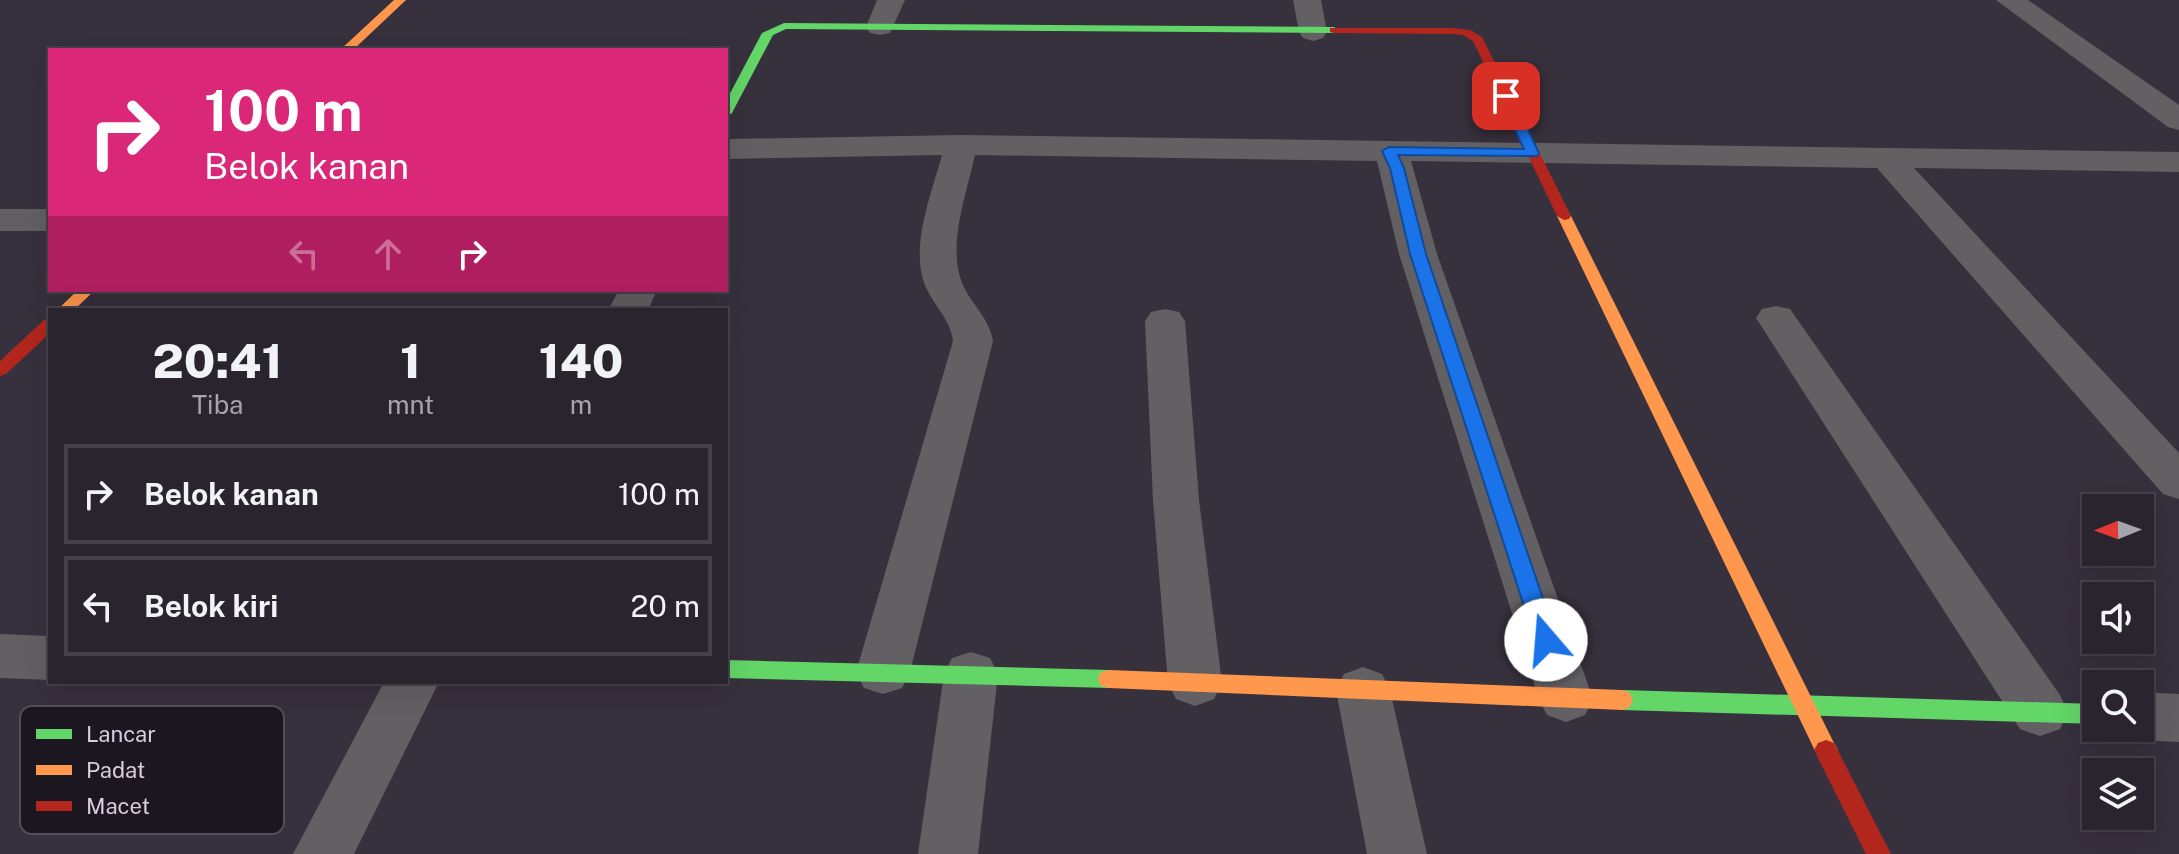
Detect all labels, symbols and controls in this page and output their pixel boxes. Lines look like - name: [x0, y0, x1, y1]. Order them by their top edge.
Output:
- pin: [1472, 62, 1540, 130]
- icon: arrive: [1484, 74, 1528, 118]
- text: 100 m: [204, 78, 363, 144]
- icon: right: [72, 80, 176, 184]
- text: Belok kanan: [204, 145, 409, 187]
- icon: left: [282, 232, 326, 276]
- icon: ahead: [366, 232, 410, 276]
- icon: right: [450, 232, 494, 276]
- text: 20:41: [153, 332, 283, 389]
- text: 1: [400, 332, 421, 389]
- text: 140: [539, 332, 623, 389]
- text: Tiba: [192, 389, 243, 420]
- text: mnt: [387, 389, 434, 420]
- text: m: [570, 389, 592, 420]
- icon: right: [76, 472, 120, 516]
- text: Belok kanan: [144, 476, 319, 512]
- text: 100 m: [618, 476, 700, 512]
- north arrow: [2082, 494, 2154, 566]
- map controls: [2082, 494, 2154, 830]
- button: sound: [2082, 582, 2154, 654]
- icon: left: [76, 584, 120, 628]
- text: Belok kiri: [144, 588, 278, 624]
- text: 20 m: [631, 588, 700, 624]
- position arrow: [1504, 598, 1588, 682]
- button: search: [2082, 670, 2154, 742]
- legend: [20, 706, 284, 834]
- text: Lancar: [86, 721, 156, 747]
- text: Padat: [86, 757, 145, 783]
- button: layers: [2082, 758, 2154, 830]
- text: Macet: [86, 793, 150, 819]

